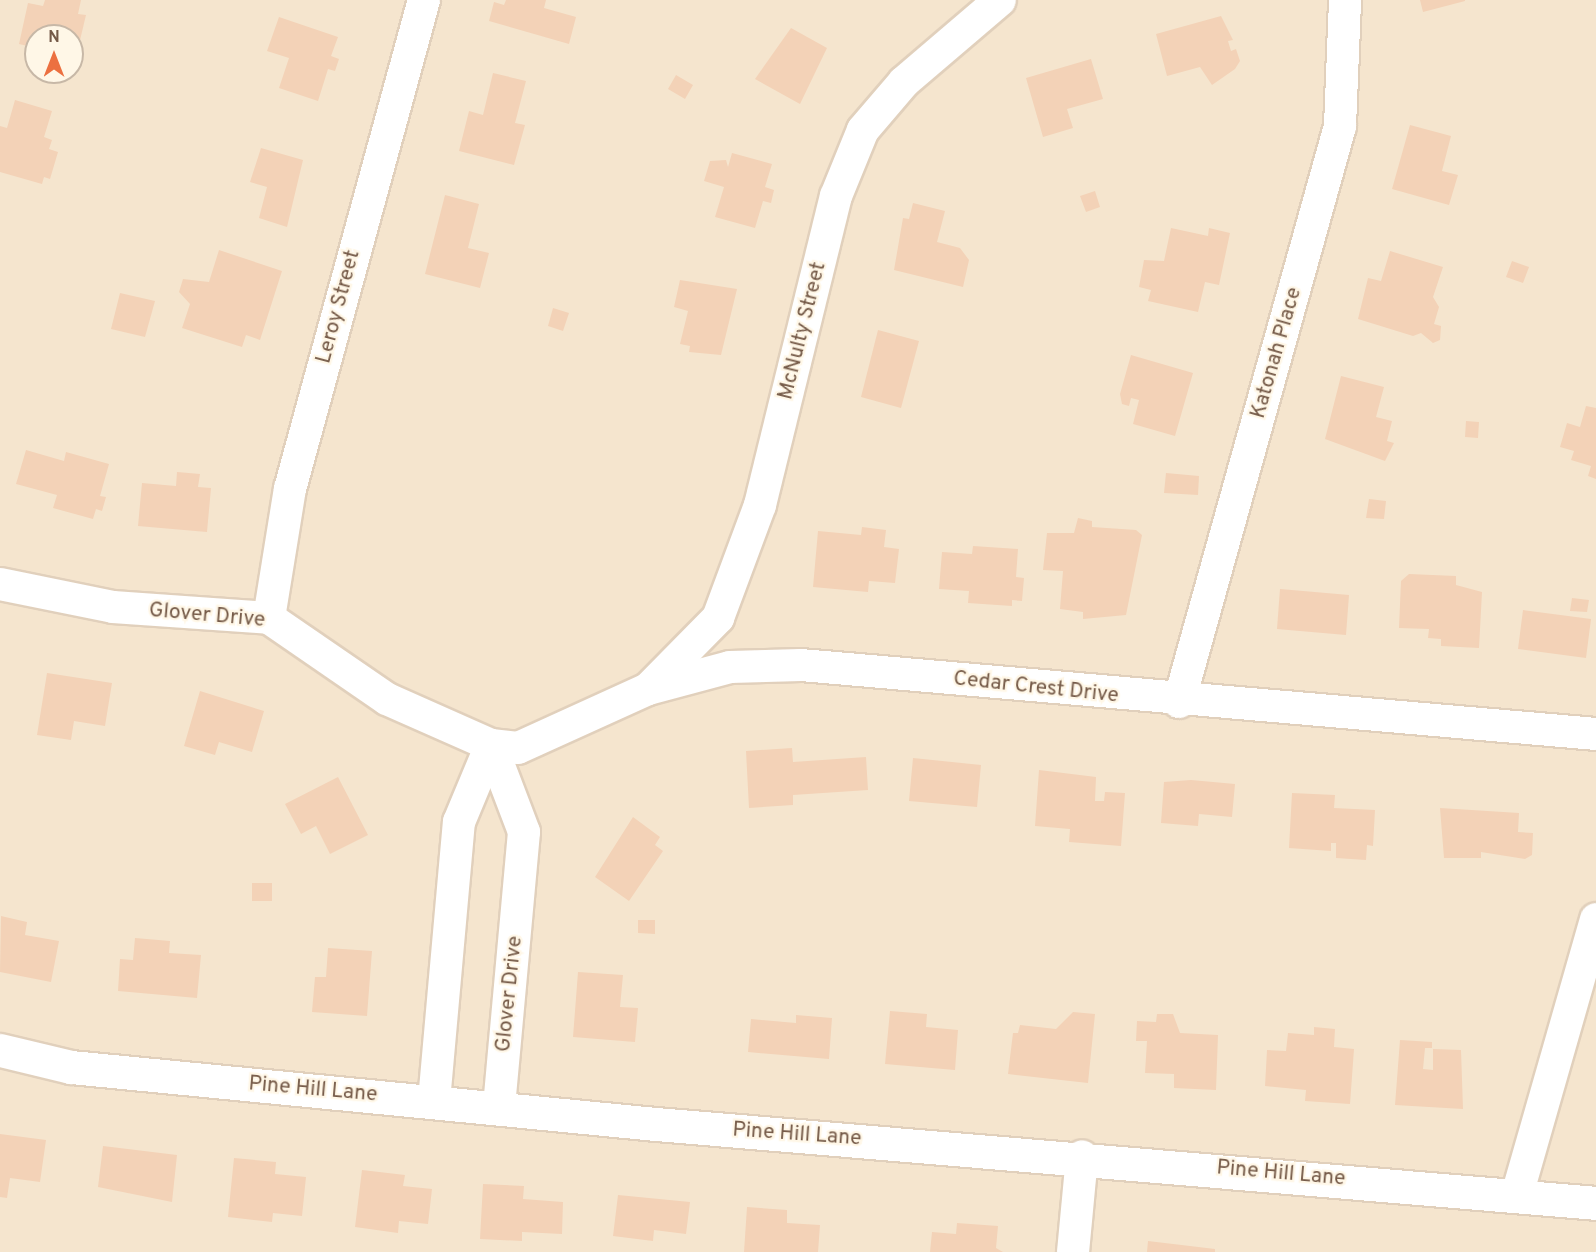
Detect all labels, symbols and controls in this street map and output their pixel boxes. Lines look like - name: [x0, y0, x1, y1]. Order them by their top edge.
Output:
- north arrow: [24, 24, 84, 84]
- text: N: [48, 28, 60, 48]
- street label: Leroy Street: [312, 248, 366, 366]
- street label: McNulty Street: [774, 260, 832, 402]
- street label: Katonah Place: [1246, 284, 1308, 422]
- street label: Glover Drive: [148, 598, 266, 634]
- street label: Cedar Crest Drive: [952, 667, 1120, 709]
- street label: Glover Drive: [491, 935, 529, 1053]
- street label: Pine Hill Lane: [247, 1072, 379, 1108]
- street label: Pine Hill Lane: [732, 1118, 862, 1152]
- street label: Pine Hill Lane: [1215, 1156, 1347, 1192]

